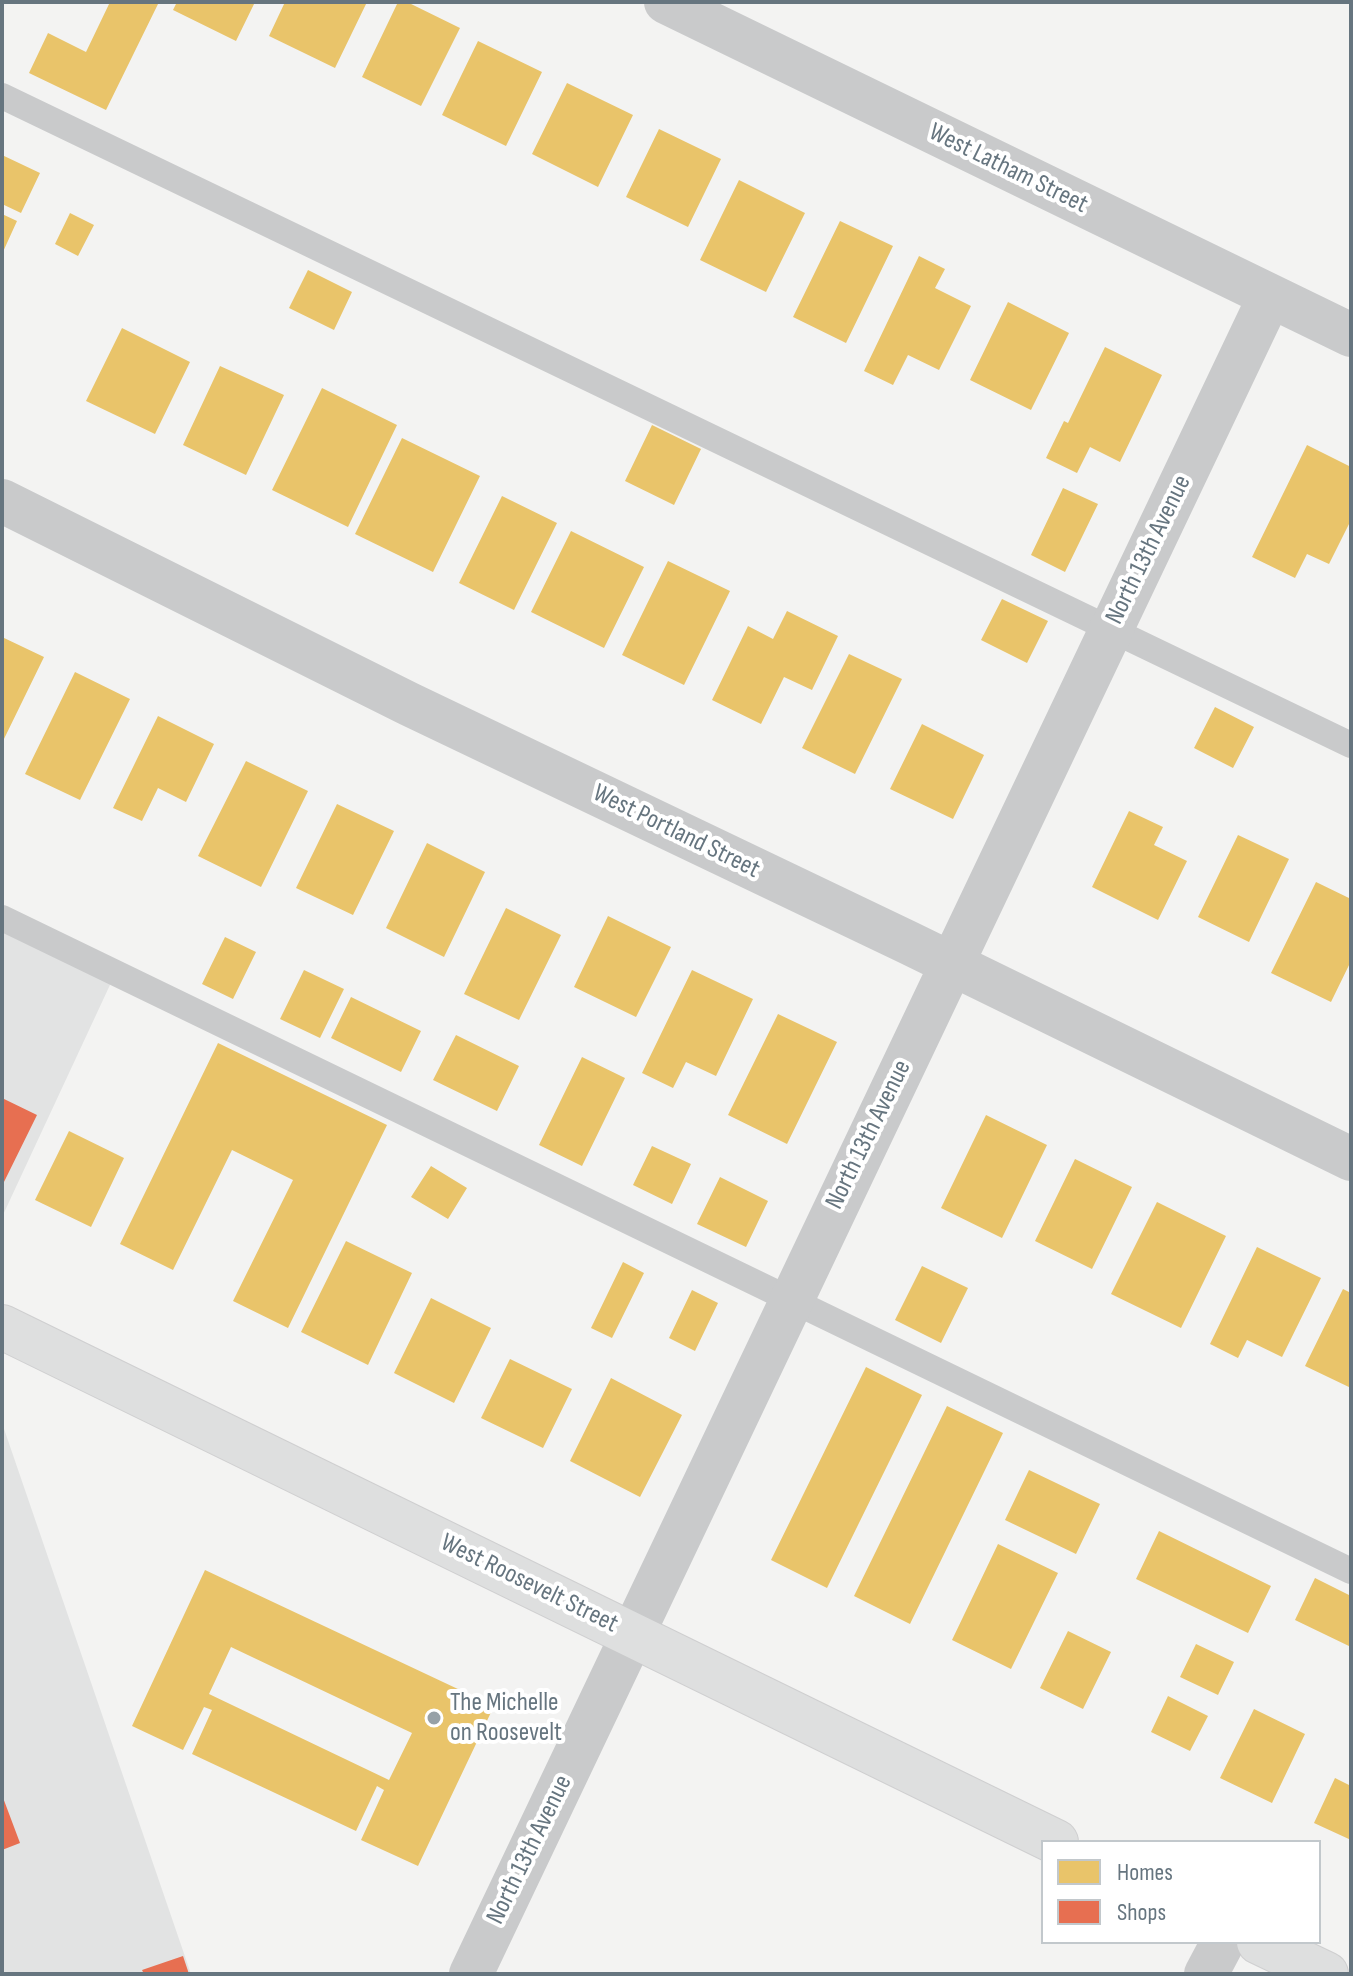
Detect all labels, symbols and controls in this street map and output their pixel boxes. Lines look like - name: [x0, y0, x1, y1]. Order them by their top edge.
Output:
- street label: West Latham Street: [924, 117, 1092, 221]
- street label: North 13th Avenue: [1100, 470, 1198, 630]
- street label: West Portland Street: [588, 778, 764, 886]
- street label: North 13th Avenue: [820, 1055, 918, 1215]
- street label: West Roosevelt Street: [435, 1528, 623, 1640]
- place label: The Michelle on Roosevelt: [450, 1687, 562, 1748]
- marker: The Michelle on Roosevelt: [425, 1709, 443, 1727]
- street label: North 13th Avenue: [481, 1770, 579, 1930]
- legend: [1041, 1840, 1321, 1944]
- text: Homes: [1117, 1858, 1173, 1887]
- text: Shops: [1117, 1898, 1166, 1927]

